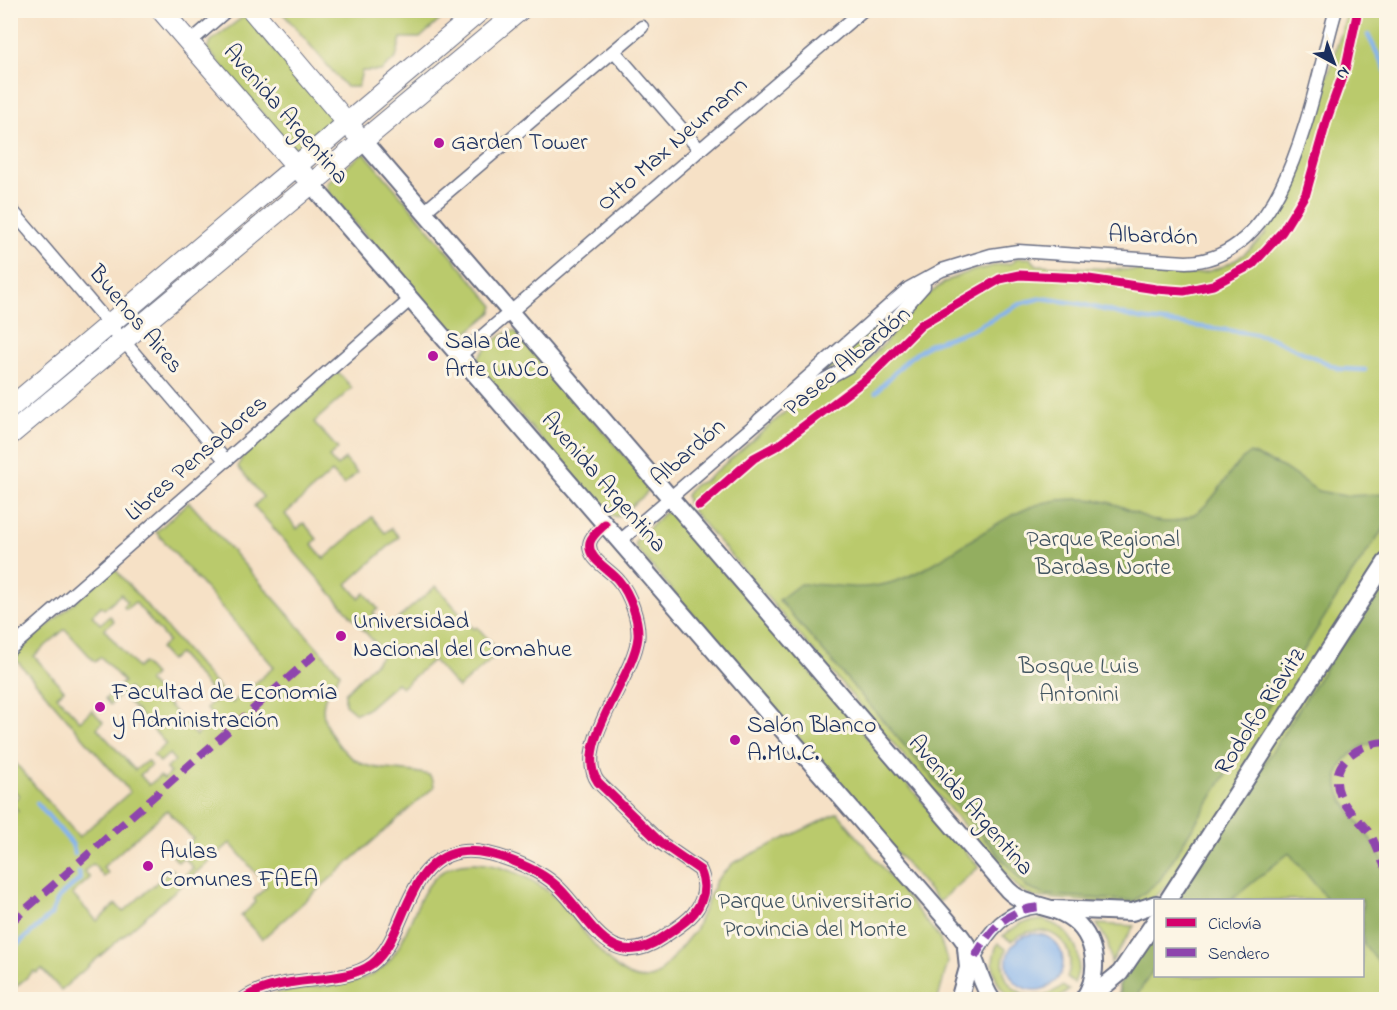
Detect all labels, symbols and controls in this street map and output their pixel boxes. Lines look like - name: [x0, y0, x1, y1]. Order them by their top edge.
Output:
- north arrow: [1304, 33, 1364, 93]
- street label: Avenida Argentina: [214, 37, 356, 193]
- text: N: [1330, 60, 1354, 86]
- street label: Otto Max Neumann: [590, 69, 756, 221]
- place label: Garden Tower: [451, 126, 588, 161]
- marker: Garden Tower: [432, 136, 446, 150]
- street label: Albardón: [1108, 218, 1198, 256]
- street label: Buenos Aires: [78, 257, 191, 382]
- street label: Paseo Albardón: [777, 298, 919, 426]
- place label: Sala de Arte UNCo: [445, 325, 549, 388]
- marker: Sala de Arte UNCo: [426, 349, 440, 363]
- street label: Libres Pensadores: [118, 387, 276, 531]
- street label: Avenida Argentina: [532, 405, 674, 561]
- street label: Albardón: [644, 410, 734, 496]
- park label: Parque Regional Bardas Norte: [1026, 523, 1180, 586]
- place label: Universidad Nacional del Comahue: [353, 605, 572, 668]
- marker: Universidad Nacional del Comahue: [334, 629, 348, 643]
- street label: Rodolfo Riavitz: [1207, 641, 1316, 783]
- park label: Bosque Luis Antonini: [1018, 650, 1139, 713]
- place label: Facultad de Economía y Administración: [111, 676, 338, 740]
- marker: Facultad de Economía y Administración: [93, 700, 107, 714]
- place label: Salón Blanco A.MU.C.: [747, 709, 876, 772]
- street label: Avenida Argentina: [899, 728, 1041, 884]
- marker: Salón Blanco A.MU.C.: [728, 733, 742, 747]
- place label: Aulas Comunes FAEA: [160, 835, 318, 898]
- marker: Aulas Comunes FAEA: [141, 859, 155, 873]
- park label: Parque Universitario Provincia del Monte: [718, 885, 912, 948]
- legend: [1154, 899, 1364, 977]
- text: Ciclovía: [1208, 912, 1261, 938]
- text: Sendero: [1208, 942, 1270, 968]

